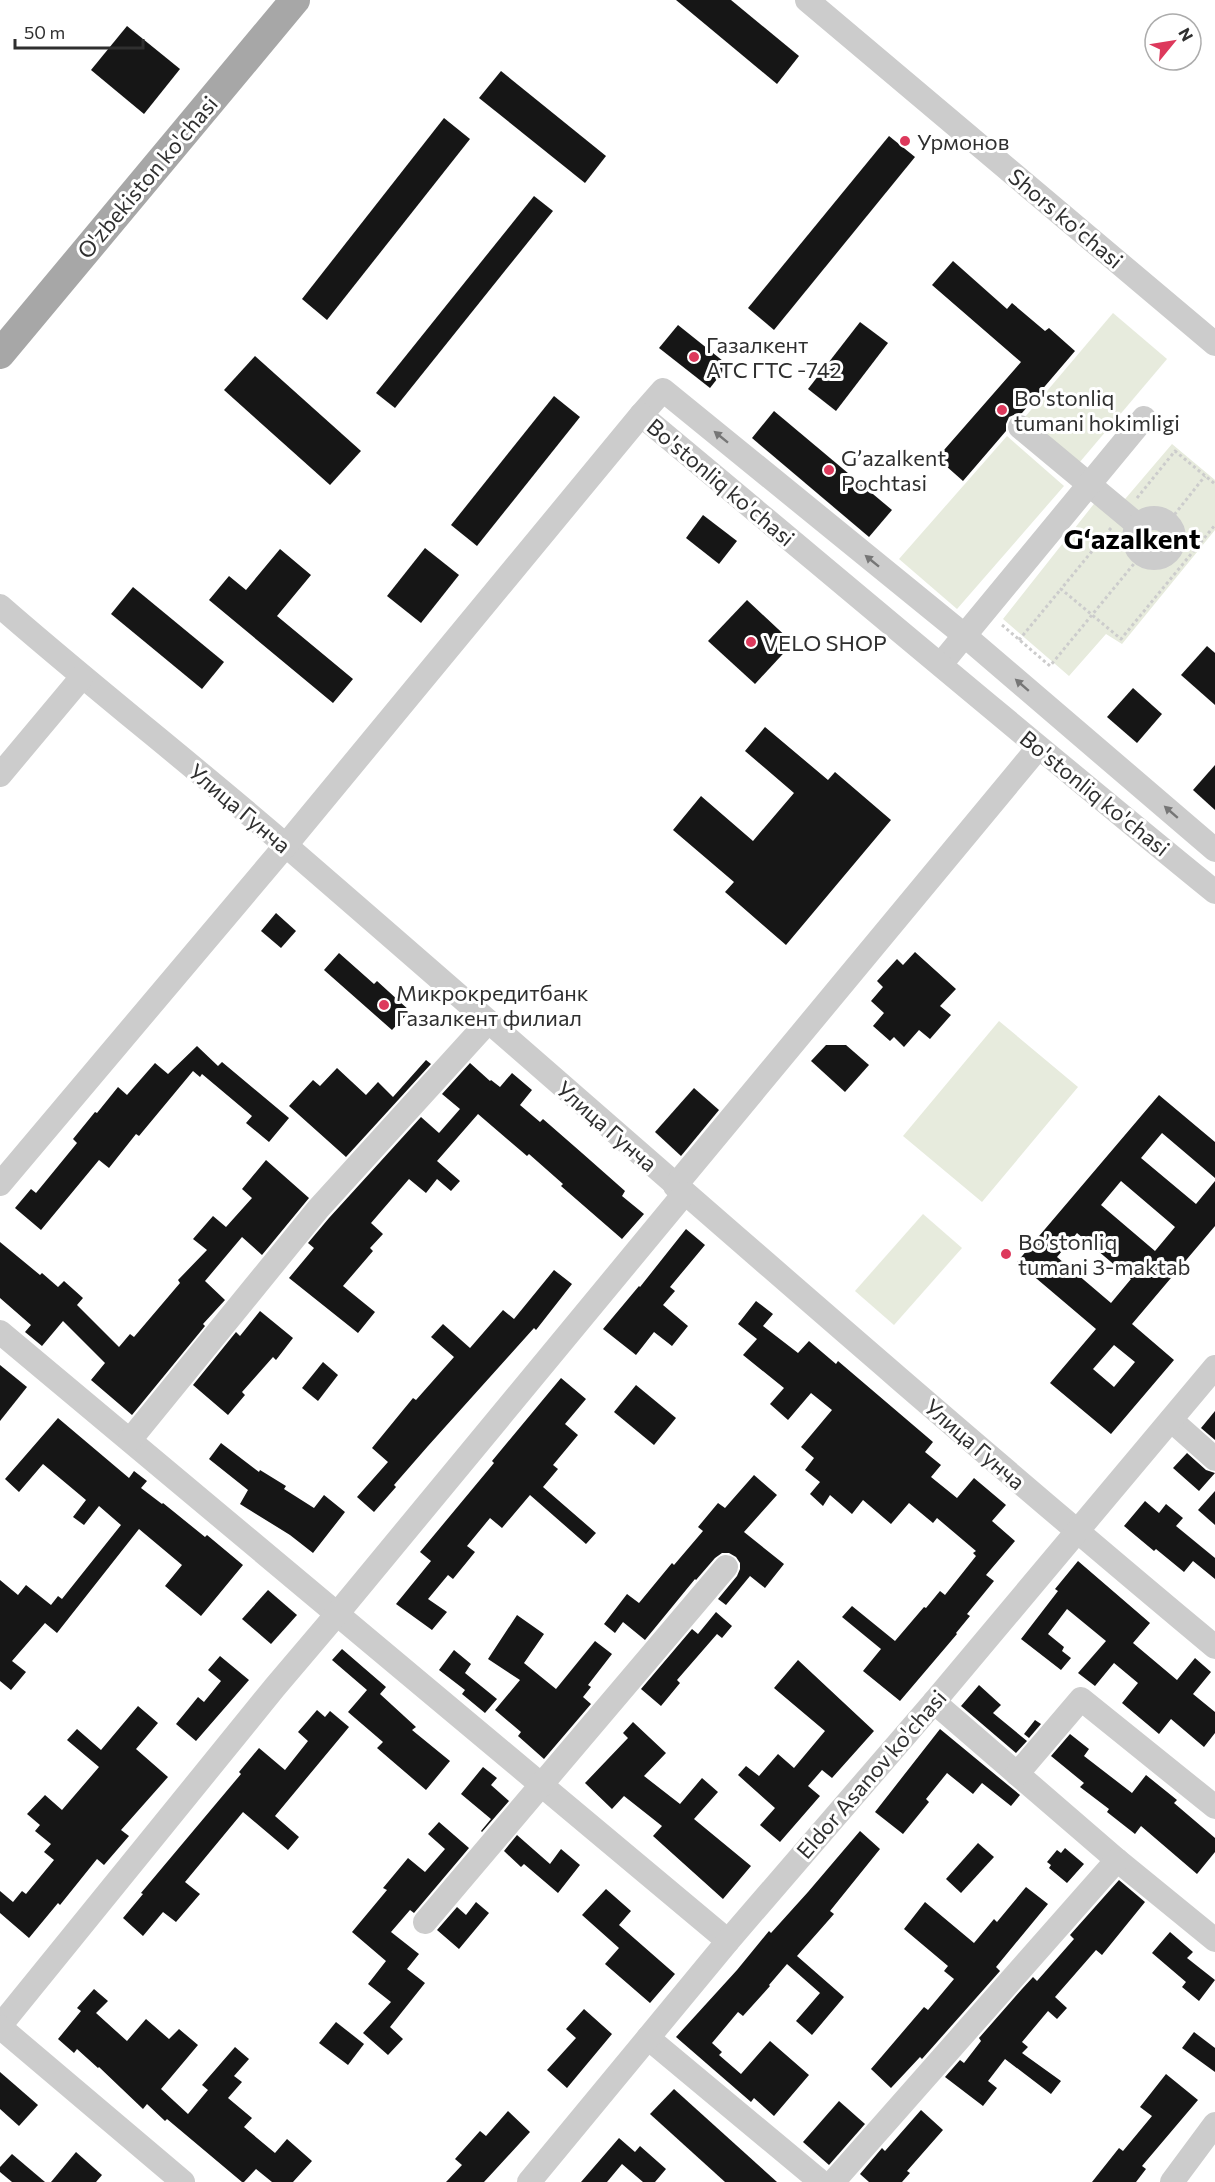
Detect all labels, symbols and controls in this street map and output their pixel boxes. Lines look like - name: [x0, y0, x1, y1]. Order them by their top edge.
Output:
- scale bar: [15, 12, 142, 50]
- north arrow: [1143, 12, 1203, 72]
- text: 50 m: [24, 21, 65, 43]
- text: N: [1175, 24, 1198, 44]
- street label: O'zbekiston ko'chasi: [71, 90, 223, 264]
- place label: Урмонов: [917, 128, 1009, 155]
- marker: Урмонов: [898, 134, 912, 148]
- street label: Shors ko'chasi: [1003, 162, 1129, 274]
- place label: Газалкент АТС ГТС -742: [706, 331, 842, 383]
- marker: Газалкент АТС ГТС -742: [687, 350, 701, 364]
- place label: Bo'stonliq tumani hokimligi: [1014, 384, 1180, 436]
- marker: Bo'stonliq tumani hokimligi: [995, 403, 1009, 417]
- street label: Bo'stonliq ko'chasi: [642, 412, 800, 552]
- one-way arrow: [713, 431, 729, 444]
- place label: Gʼazalkent Pochtasi: [841, 444, 946, 496]
- marker: Gʼazalkent Pochtasi: [822, 463, 836, 477]
- district label: Gʻazalkent: [1063, 521, 1201, 555]
- one-way arrow: [864, 554, 880, 567]
- place label: VELO SHOP: [763, 629, 887, 656]
- marker: VELO SHOP: [744, 635, 758, 649]
- one-way arrow: [1014, 679, 1030, 692]
- street label: Bo'stonliq ko'chasi: [1015, 725, 1175, 861]
- street label: Улица Гунча: [184, 758, 296, 858]
- one-way arrow: [1164, 806, 1179, 819]
- place label: Микрокредитбанк Газалкент филиал: [396, 979, 589, 1031]
- marker: Микрокредитбанк Газалкент филиал: [377, 998, 391, 1012]
- street label: Улица Гунча: [551, 1075, 663, 1177]
- place label: Bo’stonliq tumani 3-maktab: [1018, 1228, 1191, 1280]
- marker: Bo’stonliq tumani 3-maktab: [999, 1247, 1013, 1261]
- street label: Улица Гунча: [919, 1393, 1031, 1495]
- street label: Eldor Asanov ko'chasi: [790, 1684, 952, 1864]

